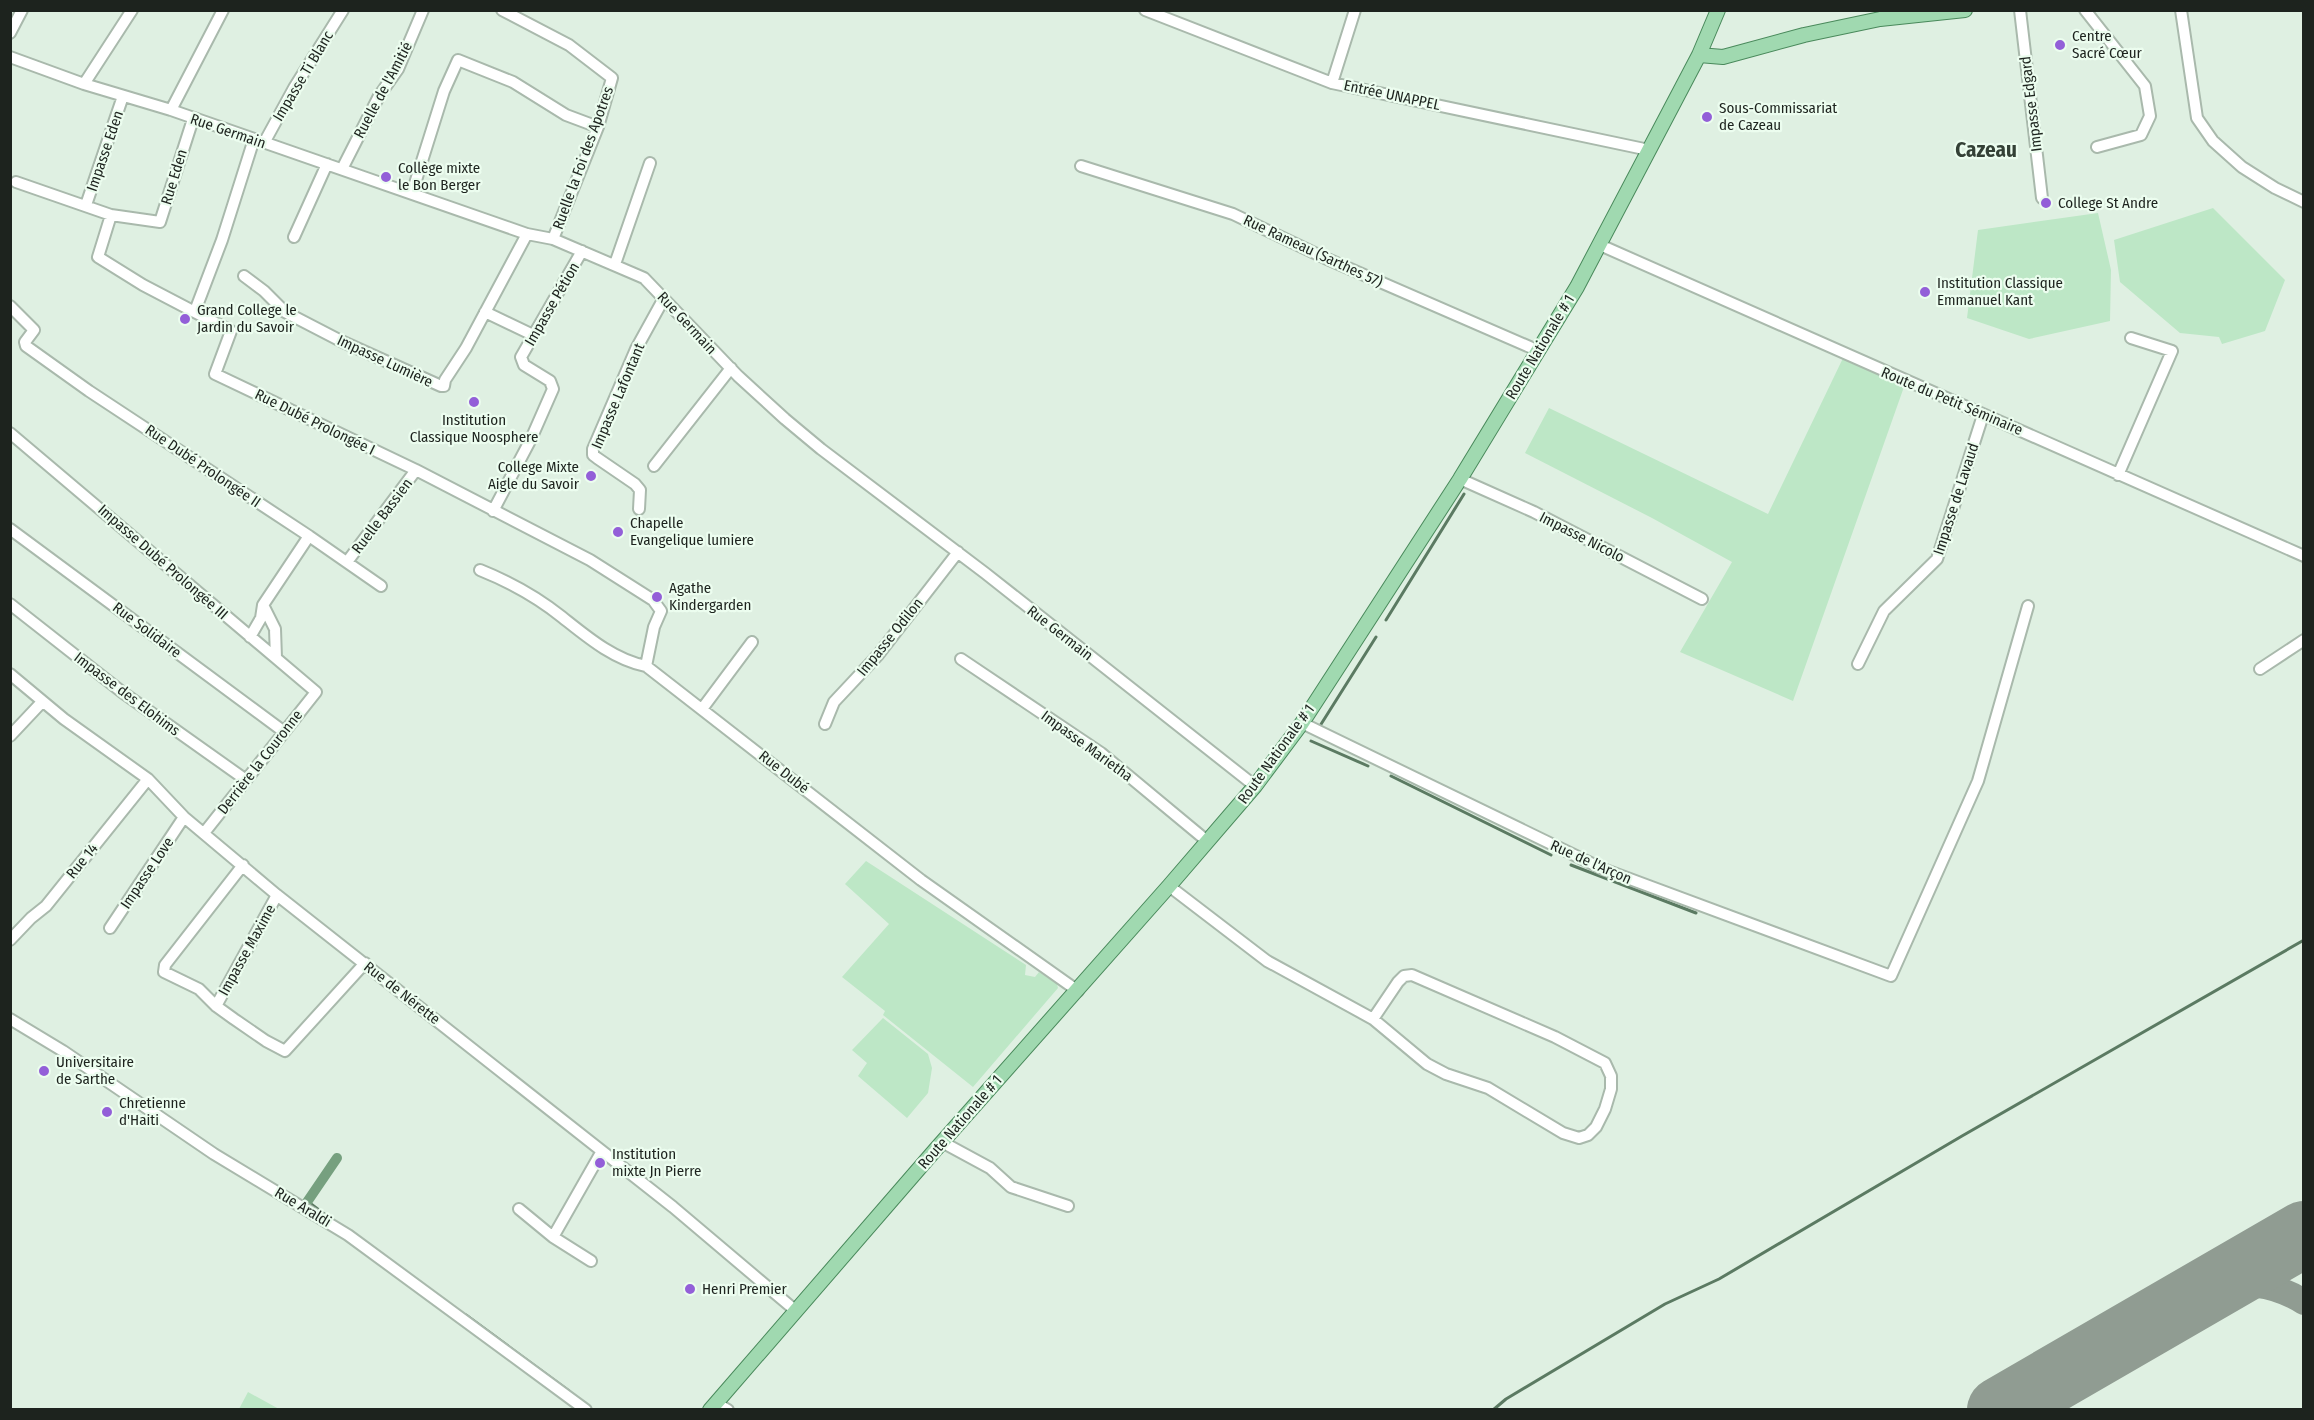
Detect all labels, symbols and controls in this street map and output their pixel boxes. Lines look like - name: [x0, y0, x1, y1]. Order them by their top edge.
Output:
- street label: Impasse Ti Blanc: [269, 27, 337, 124]
- place label: Centre Sacré Cœur: [2072, 27, 2143, 62]
- marker: Centre Sacré Cœur: [2053, 38, 2067, 52]
- street label: Ruelle de l'Amitié: [350, 39, 416, 141]
- street label: Impasse Edgard: [2016, 55, 2046, 153]
- street label: Entrée UNAPPEL: [1342, 76, 1442, 114]
- street label: Ruelle la Foi des Apotres: [549, 84, 617, 232]
- place label: Sous-Commissariat de Cazeau: [1719, 99, 1837, 134]
- street label: Impasse Eden: [83, 108, 127, 194]
- street label: Rue Germain: [188, 110, 268, 152]
- marker: Sous-Commissariat de Cazeau: [1700, 110, 1714, 124]
- district label: Cazeau: [1955, 137, 2017, 163]
- street label: Rue Eden: [157, 147, 191, 207]
- place label: Collège mixte le Bon Berger: [398, 159, 481, 194]
- marker: Collège mixte le Bon Berger: [379, 170, 393, 184]
- place label: College St Andre: [2058, 194, 2158, 212]
- marker: College St Andre: [2039, 196, 2053, 210]
- street label: Rue Rameau (Sarthes 57): [1241, 211, 1385, 291]
- street label: Impasse Pétion: [521, 259, 583, 349]
- place label: Institution Classique Emmanuel Kant: [1937, 274, 2063, 309]
- marker: Institution Classique Emmanuel Kant: [1918, 285, 1932, 299]
- street label: Rue Germain: [654, 288, 720, 358]
- street label: Route Nationale # 1: [1502, 291, 1578, 403]
- place label: Grand College le Jardin du Savoir: [197, 301, 297, 336]
- marker: Grand College le Jardin du Savoir: [178, 312, 192, 326]
- street label: Impasse Lumière: [334, 331, 436, 391]
- street label: Impasse Lafontant: [588, 340, 648, 452]
- street label: Route du Petit Séminaire: [1878, 363, 2026, 439]
- street label: Rue Dubé Prolongée I: [252, 385, 378, 459]
- marker: Institution Classique Noosphere: [467, 395, 481, 409]
- place label: Institution Classique Noosphere: [410, 411, 538, 446]
- street label: Rue Dubé Prolongée II: [142, 421, 264, 511]
- street label: Impasse de Lavaud: [1929, 441, 1983, 557]
- place label: College Mixte Aigle du Savoir: [488, 458, 580, 493]
- marker: College Mixte Aigle du Savoir: [584, 469, 598, 483]
- street label: Ruelle Bassien: [348, 475, 416, 557]
- street label: Impasse Dubé Prolongée III: [94, 501, 232, 623]
- street label: Impasse Nicolo: [1537, 508, 1628, 566]
- place label: Chapelle Evangelique lumiere: [630, 514, 754, 549]
- marker: Chapelle Evangelique lumiere: [611, 525, 625, 539]
- place label: Agathe Kindergarden: [669, 579, 751, 614]
- marker: Agathe Kindergarden: [650, 590, 664, 604]
- street label: Impasse Odilon: [853, 594, 927, 680]
- street label: Rue Solidaire: [109, 598, 185, 662]
- street label: Rue Germain: [1023, 602, 1097, 664]
- street label: Impasse des Elohims: [71, 648, 183, 740]
- street label: Route Nationale # 1: [1234, 701, 1318, 807]
- street label: Derrière la Couronne: [214, 706, 306, 818]
- street label: Impasse Marietha: [1038, 707, 1136, 785]
- street label: Rue Dubé: [755, 747, 813, 797]
- street label: Impasse Love: [117, 834, 177, 912]
- street label: Rue de l'Arçon: [1548, 836, 1634, 888]
- street label: Rue 14: [62, 840, 102, 882]
- street label: Impasse Maxime: [215, 901, 279, 999]
- street label: Rue de Nérette: [360, 958, 444, 1028]
- place label: Universitaire de Sarthe: [56, 1053, 134, 1088]
- marker: Universitaire de Sarthe: [37, 1064, 51, 1078]
- street label: Route Nationale # 1: [914, 1071, 1006, 1173]
- place label: Chretienne d'Haiti: [119, 1094, 186, 1129]
- marker: Chretienne d'Haiti: [100, 1105, 114, 1119]
- place label: Institution mixte Jn Pierre: [612, 1145, 702, 1180]
- marker: Institution mixte Jn Pierre: [593, 1156, 607, 1170]
- street label: Rue Araldi: [272, 1183, 334, 1231]
- place label: Henri Premier: [702, 1280, 787, 1298]
- marker: Henri Premier: [683, 1282, 697, 1296]

